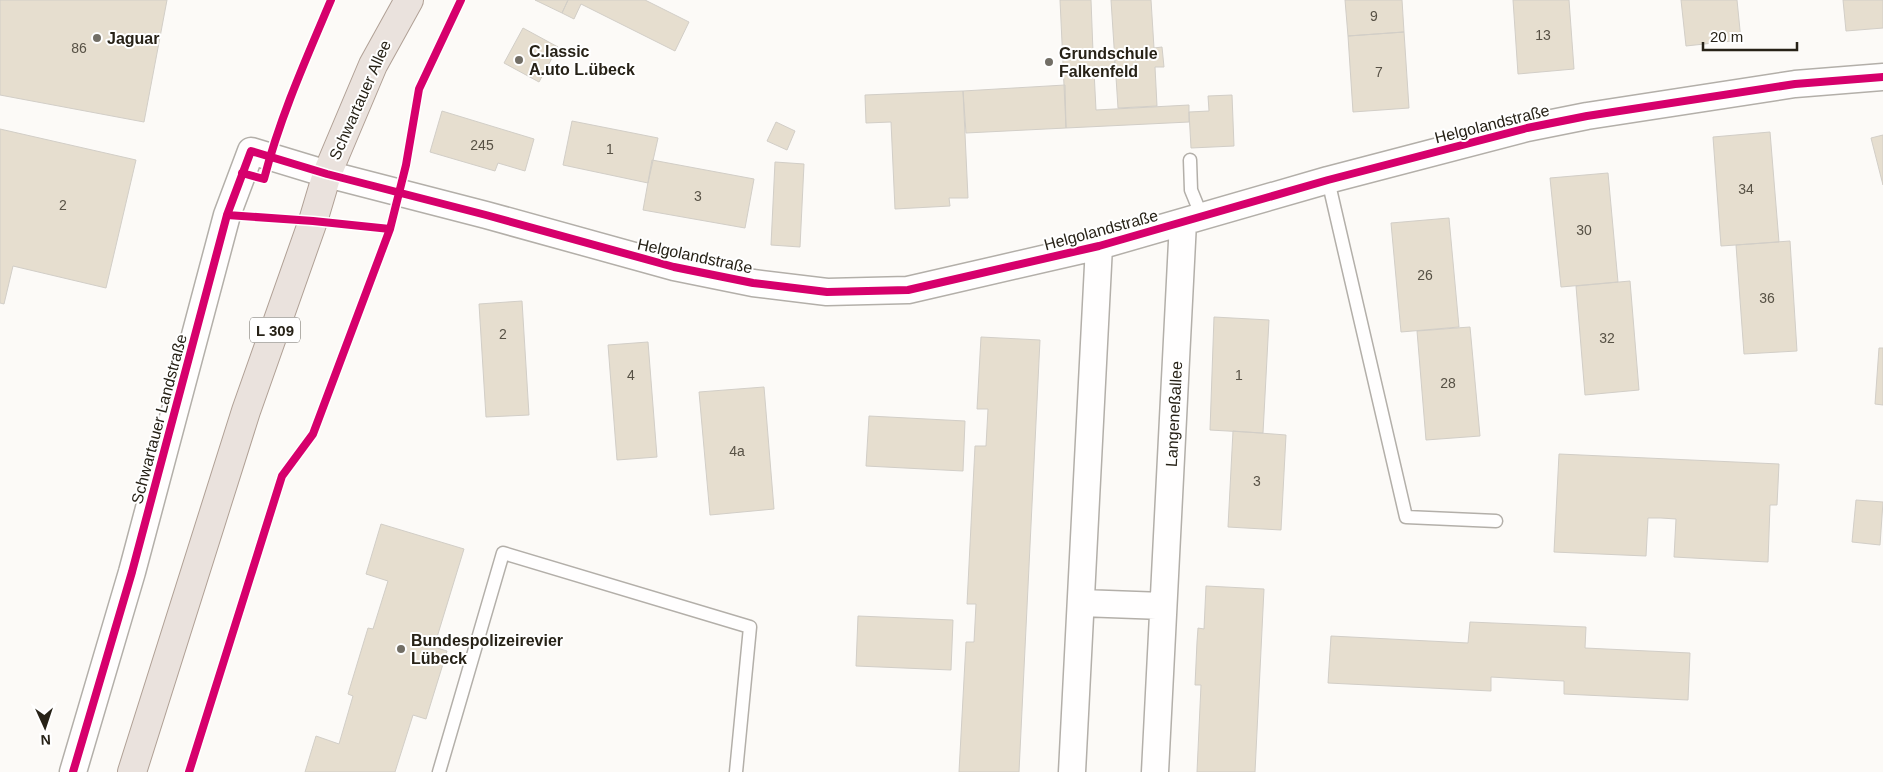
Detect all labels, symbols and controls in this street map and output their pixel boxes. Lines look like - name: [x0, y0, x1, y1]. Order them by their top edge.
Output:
- house number: 9: [1370, 8, 1378, 24]
- scale bar: [1703, 20, 1797, 52]
- house number: 13: [1535, 27, 1551, 43]
- text: 20 m: [1710, 28, 1743, 45]
- place label: Jaguar: [107, 30, 159, 47]
- marker: Jaguar: [91, 32, 103, 44]
- street label: Schwartauer Allee: [326, 38, 394, 162]
- house number: 86: [71, 40, 87, 56]
- place label: C.lassic A.uto L.übeck: [529, 43, 635, 78]
- place label: Grundschule Falkenfeld: [1059, 45, 1158, 80]
- marker: C.lassic A.uto L.übeck: [513, 54, 525, 66]
- marker: Grundschule Falkenfeld: [1043, 56, 1055, 68]
- house number: 7: [1375, 64, 1383, 80]
- street label: Helgolandstraße: [1433, 102, 1551, 146]
- house number: 245: [470, 137, 494, 153]
- house number: 1: [606, 141, 614, 157]
- house number: 34: [1738, 181, 1754, 197]
- house number: 3: [694, 188, 702, 204]
- house number: 2: [59, 197, 67, 213]
- street label: Helgolandstraße: [1042, 207, 1160, 253]
- house number: 30: [1576, 222, 1592, 238]
- street label: Helgolandstraße: [636, 235, 754, 277]
- house number: 26: [1417, 267, 1433, 283]
- house number: 36: [1759, 290, 1775, 306]
- road number: L 309: [250, 318, 300, 342]
- house number: 2: [499, 326, 507, 342]
- house number: 32: [1599, 330, 1615, 346]
- street label: Schwartauer Landstraße: [128, 332, 190, 506]
- street label: Langeneßallee: [1163, 361, 1185, 467]
- house number: 4: [627, 367, 635, 383]
- house number: 1: [1235, 367, 1243, 383]
- house number: 28: [1440, 375, 1456, 391]
- house number: 4a: [729, 443, 745, 459]
- house number: 3: [1253, 473, 1261, 489]
- place label: Bundespolizeirevier Lübeck: [411, 632, 563, 667]
- marker: Bundespolizeirevier Lübeck: [395, 643, 407, 655]
- north arrow: [20, 702, 70, 752]
- text: N: [40, 732, 51, 748]

